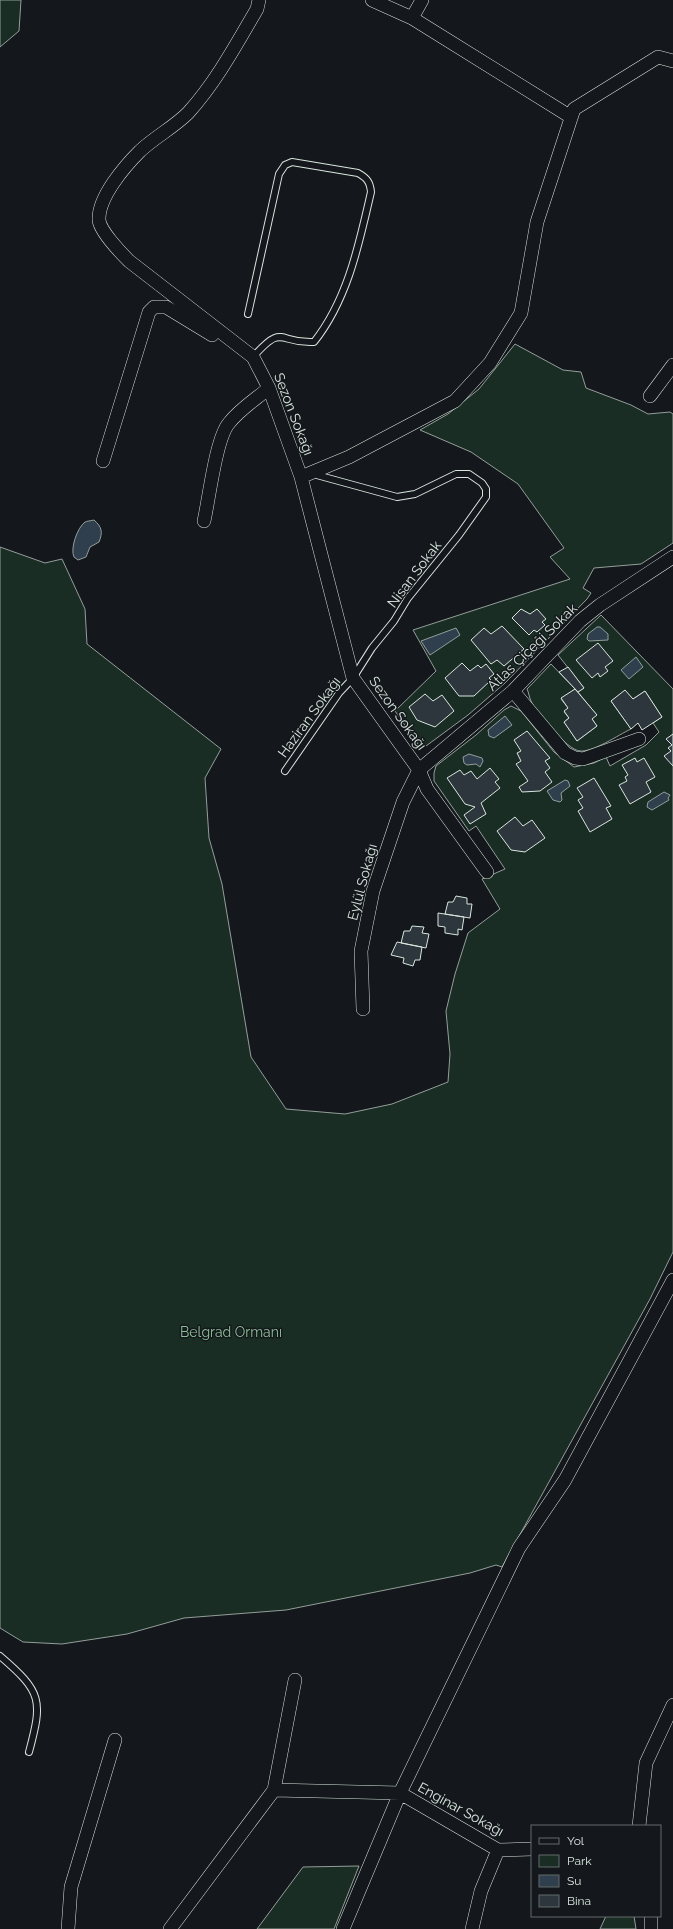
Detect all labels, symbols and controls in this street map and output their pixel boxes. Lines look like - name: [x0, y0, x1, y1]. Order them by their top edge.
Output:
- street label: Sezon Sokağı: [271, 371, 317, 457]
- street label: Nisan Sokak: [384, 537, 445, 610]
- street label: Atlas Çiçeği Sokak: [484, 600, 581, 694]
- street label: Sezon Sokağı: [366, 673, 430, 753]
- street label: Haziran Sokağı: [274, 674, 344, 760]
- street label: Eylül Sokağı: [344, 842, 380, 922]
- park label: Belgrad Ormanı: [180, 1324, 282, 1340]
- street label: Enginar Sokağı: [415, 1779, 507, 1839]
- legend: [531, 1825, 661, 1917]
- text: Yol: [567, 1834, 585, 1848]
- text: Park: [567, 1854, 592, 1868]
- text: Su: [567, 1874, 581, 1888]
- text: Bina: [567, 1894, 591, 1908]

